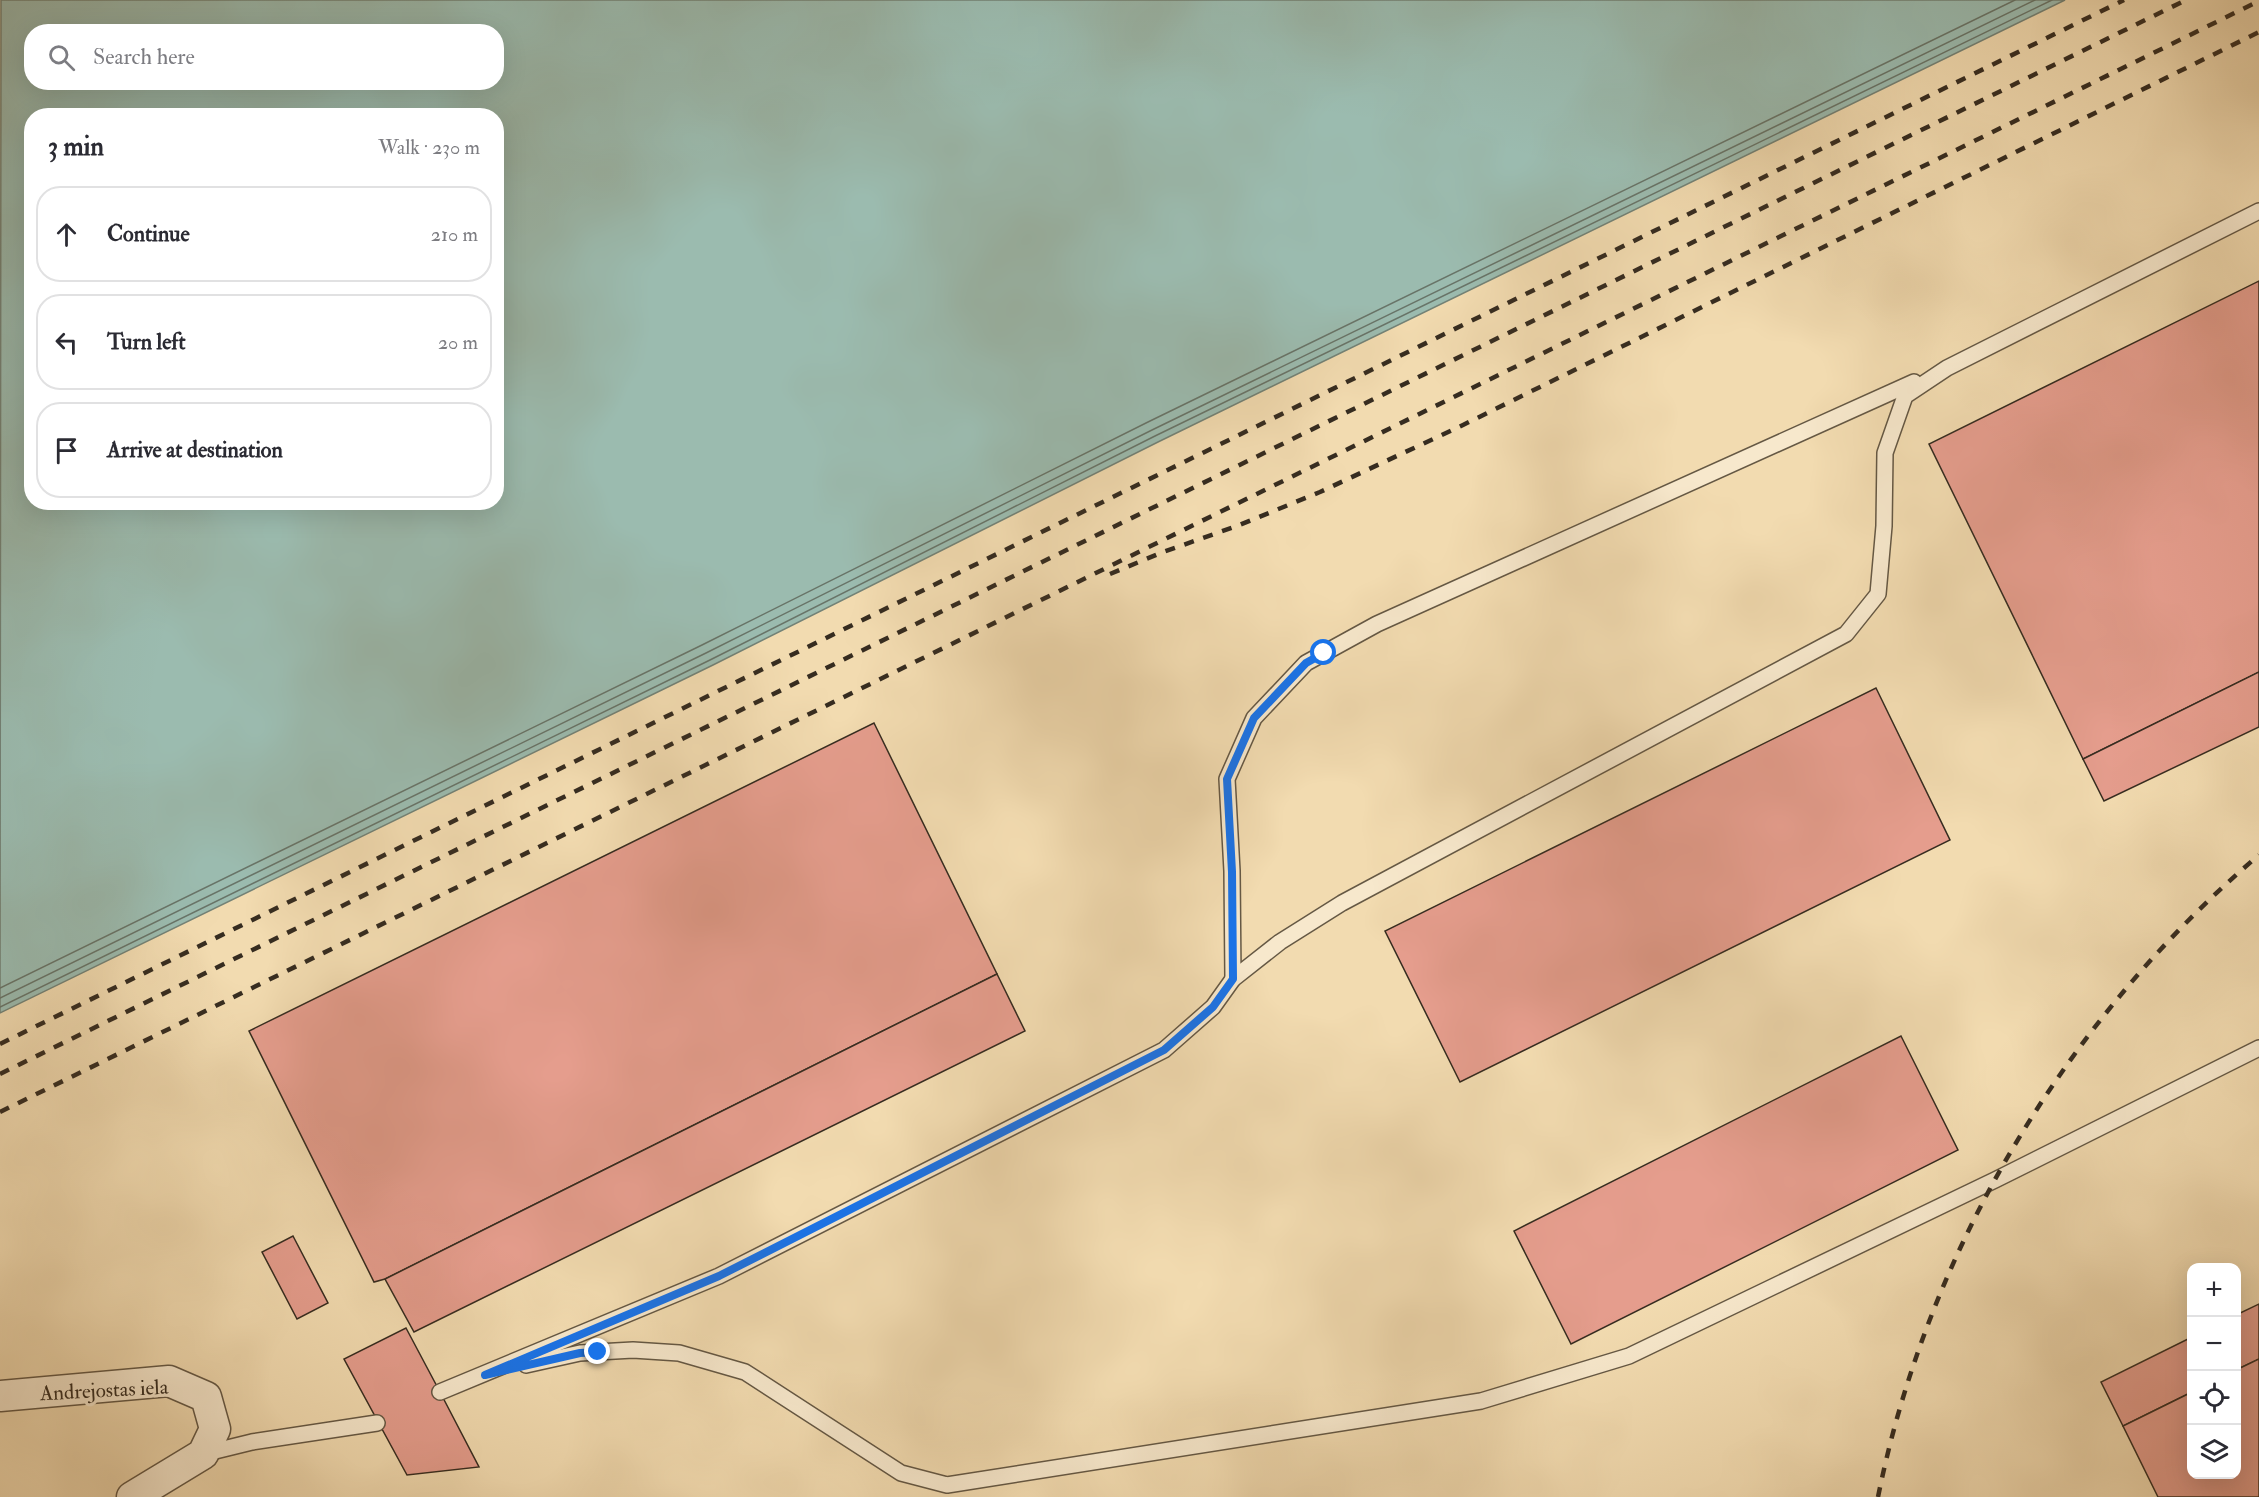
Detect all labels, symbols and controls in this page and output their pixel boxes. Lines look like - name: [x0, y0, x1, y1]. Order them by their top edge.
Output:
- search box: [24, 24, 504, 90]
- icon: search: [45, 41, 78, 74]
- text: Search here: [93, 43, 195, 71]
- text: 3 min: [48, 131, 104, 163]
- text: Walk · 230 m: [378, 135, 480, 160]
- icon: ahead: [50, 218, 83, 251]
- text: Continue: [107, 220, 190, 248]
- text: 210 m: [431, 222, 478, 247]
- icon: left: [50, 326, 83, 359]
- text: Turn left: [107, 328, 186, 356]
- text: 20 m: [438, 330, 478, 355]
- icon: arrive: [50, 434, 83, 467]
- text: Arrive at destination: [107, 436, 283, 464]
- route start: [1310, 639, 1336, 665]
- map controls: [2187, 1263, 2241, 1479]
- button: +: [2187, 1263, 2241, 1317]
- button: −: [2187, 1317, 2241, 1371]
- route end: [584, 1338, 610, 1364]
- button: locate: [2187, 1371, 2241, 1425]
- street label: Andrejostas iela: [38, 1374, 169, 1407]
- button: layers: [2187, 1425, 2241, 1479]

